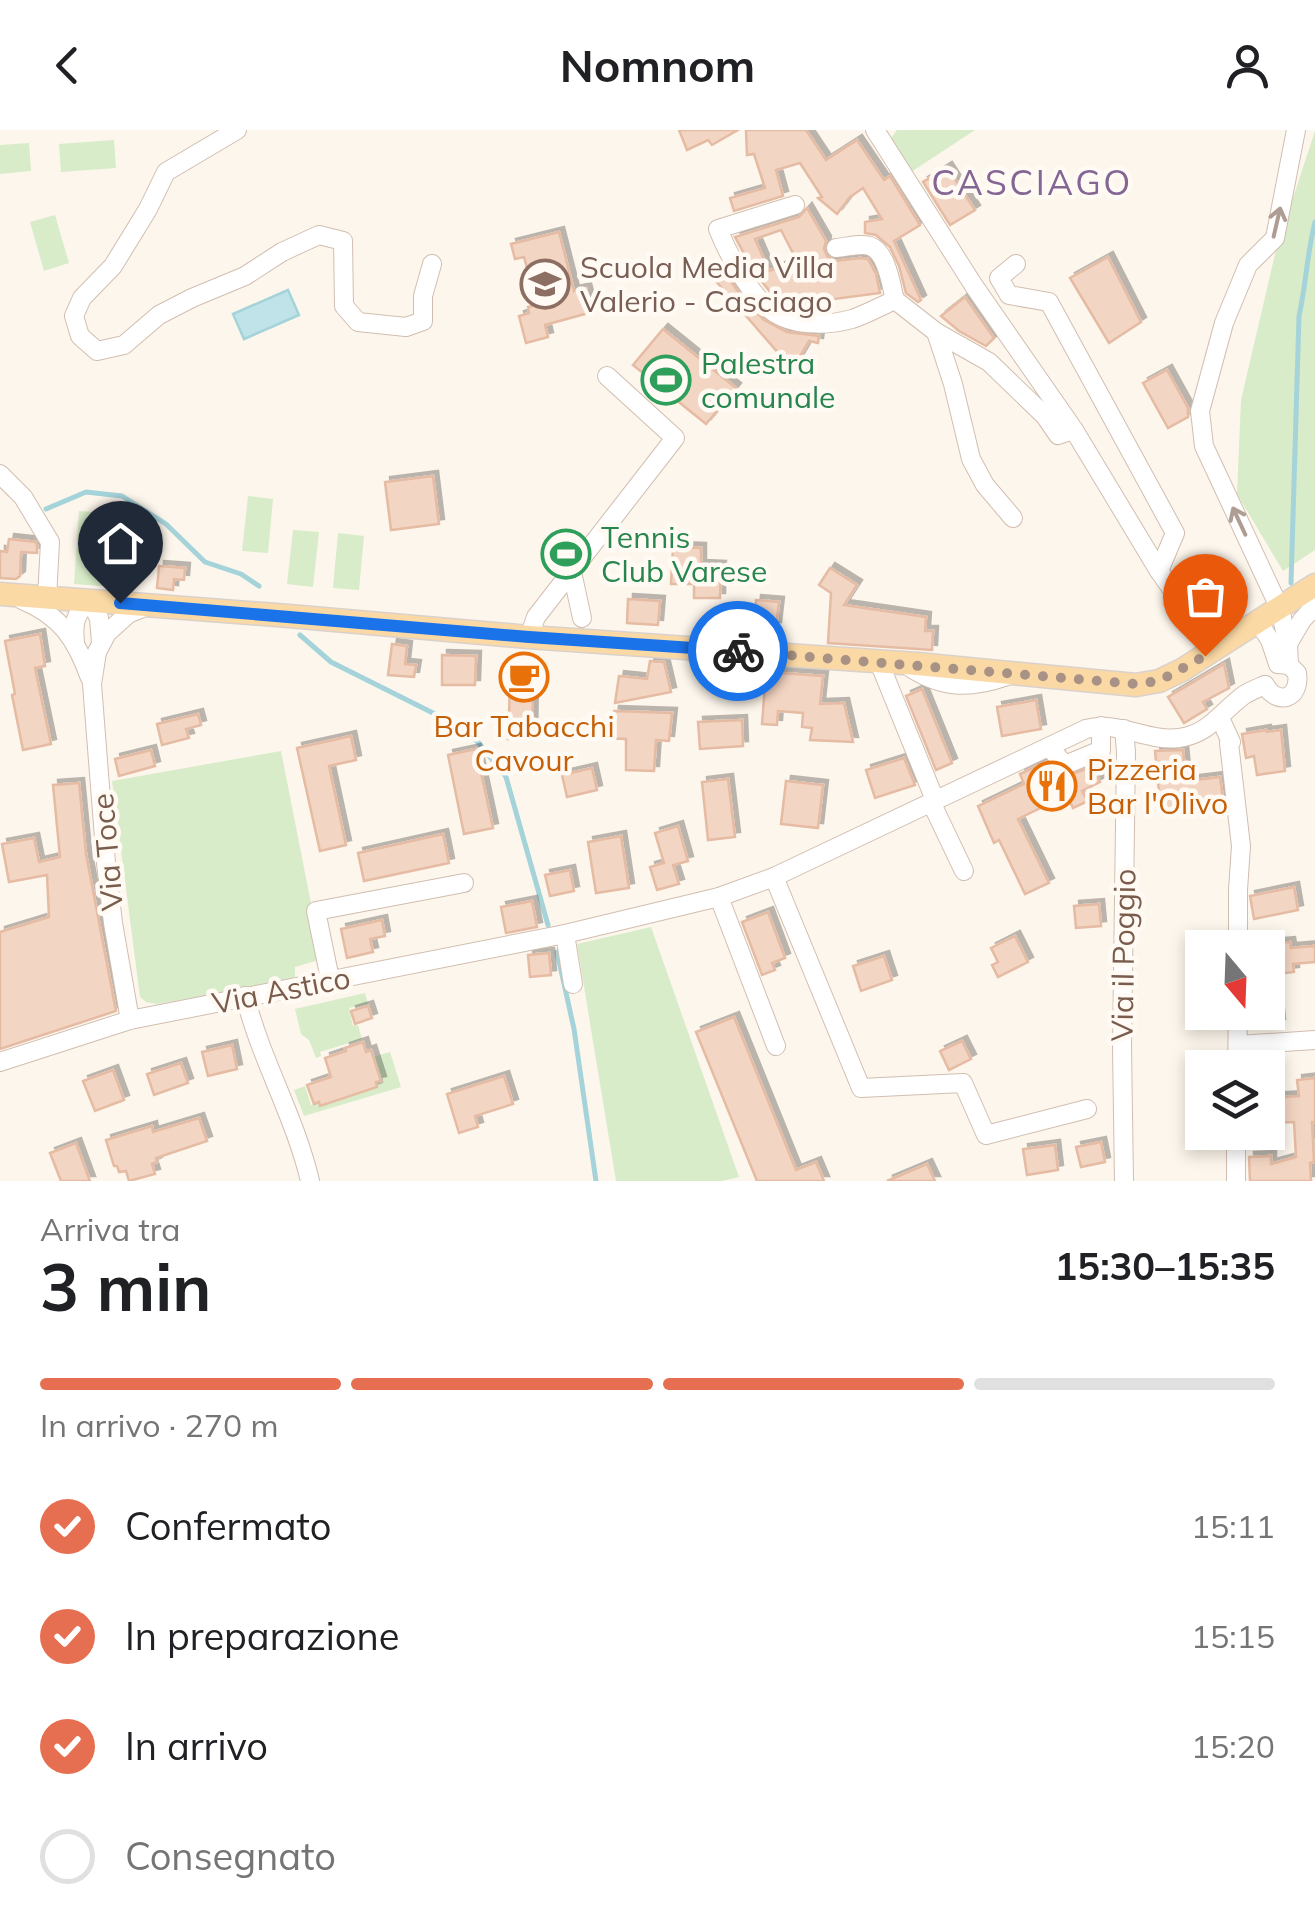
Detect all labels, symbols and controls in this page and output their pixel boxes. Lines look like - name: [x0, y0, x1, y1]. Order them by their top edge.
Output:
- text: Nomnom: [560, 37, 755, 93]
- icon: back: [40, 38, 95, 93]
- icon: person: [1220, 38, 1275, 93]
- district label: CASCIAGO: [931, 160, 1133, 204]
- one-way arrow: [1269, 207, 1287, 239]
- place label: Scuola Media Villa Valerio - Casciago: [580, 248, 834, 320]
- school or university icon: Scuola Media Villa Valerio - Casciago: [519, 258, 571, 310]
- place label: Palestra comunale: [701, 344, 835, 416]
- sports icon: Palestra comunale: [640, 354, 692, 406]
- pin: [78, 501, 163, 604]
- one-way arrow: [1228, 506, 1247, 536]
- icon: home: [93, 516, 148, 571]
- place label: Tennis Club Varese: [601, 518, 767, 590]
- sports icon: Tennis Club Varese: [540, 528, 592, 580]
- pin: [1163, 554, 1248, 657]
- icon: bag: [1178, 569, 1233, 624]
- courier: [688, 601, 788, 701]
- icon: bike: [711, 624, 766, 679]
- cafe icon: Bar Tabacchi Cavour: [498, 651, 550, 703]
- place label: Bar Tabacchi Cavour: [433, 707, 615, 779]
- place label: Pizzeria Bar l'Olivo: [1087, 750, 1228, 822]
- restaurant icon: Pizzeria Bar l'Olivo: [1026, 760, 1078, 812]
- street label: Via Toce: [83, 792, 131, 912]
- street label: Via il Poggio: [1102, 868, 1144, 1042]
- north arrow: [1185, 930, 1285, 1030]
- map controls: [1185, 930, 1285, 1150]
- street label: Via Astico: [209, 958, 353, 1022]
- button: layers: [1185, 1050, 1285, 1150]
- text: Arriva tra: [40, 1209, 180, 1249]
- text: 15:30–15:35: [1055, 1242, 1275, 1290]
- text: 3 min: [40, 1246, 211, 1327]
- text: In arrivo · 270 m: [40, 1405, 279, 1445]
- icon: check: [40, 1499, 95, 1554]
- text: Confermato: [125, 1502, 331, 1550]
- text: 15:11: [1191, 1506, 1275, 1546]
- icon: check: [40, 1609, 95, 1664]
- text: In preparazione: [125, 1612, 399, 1660]
- text: 15:15: [1191, 1616, 1275, 1656]
- icon: check: [40, 1719, 95, 1774]
- text: In arrivo: [125, 1722, 268, 1770]
- text: 15:20: [1191, 1726, 1275, 1766]
- text: Consegnato: [125, 1832, 336, 1880]

